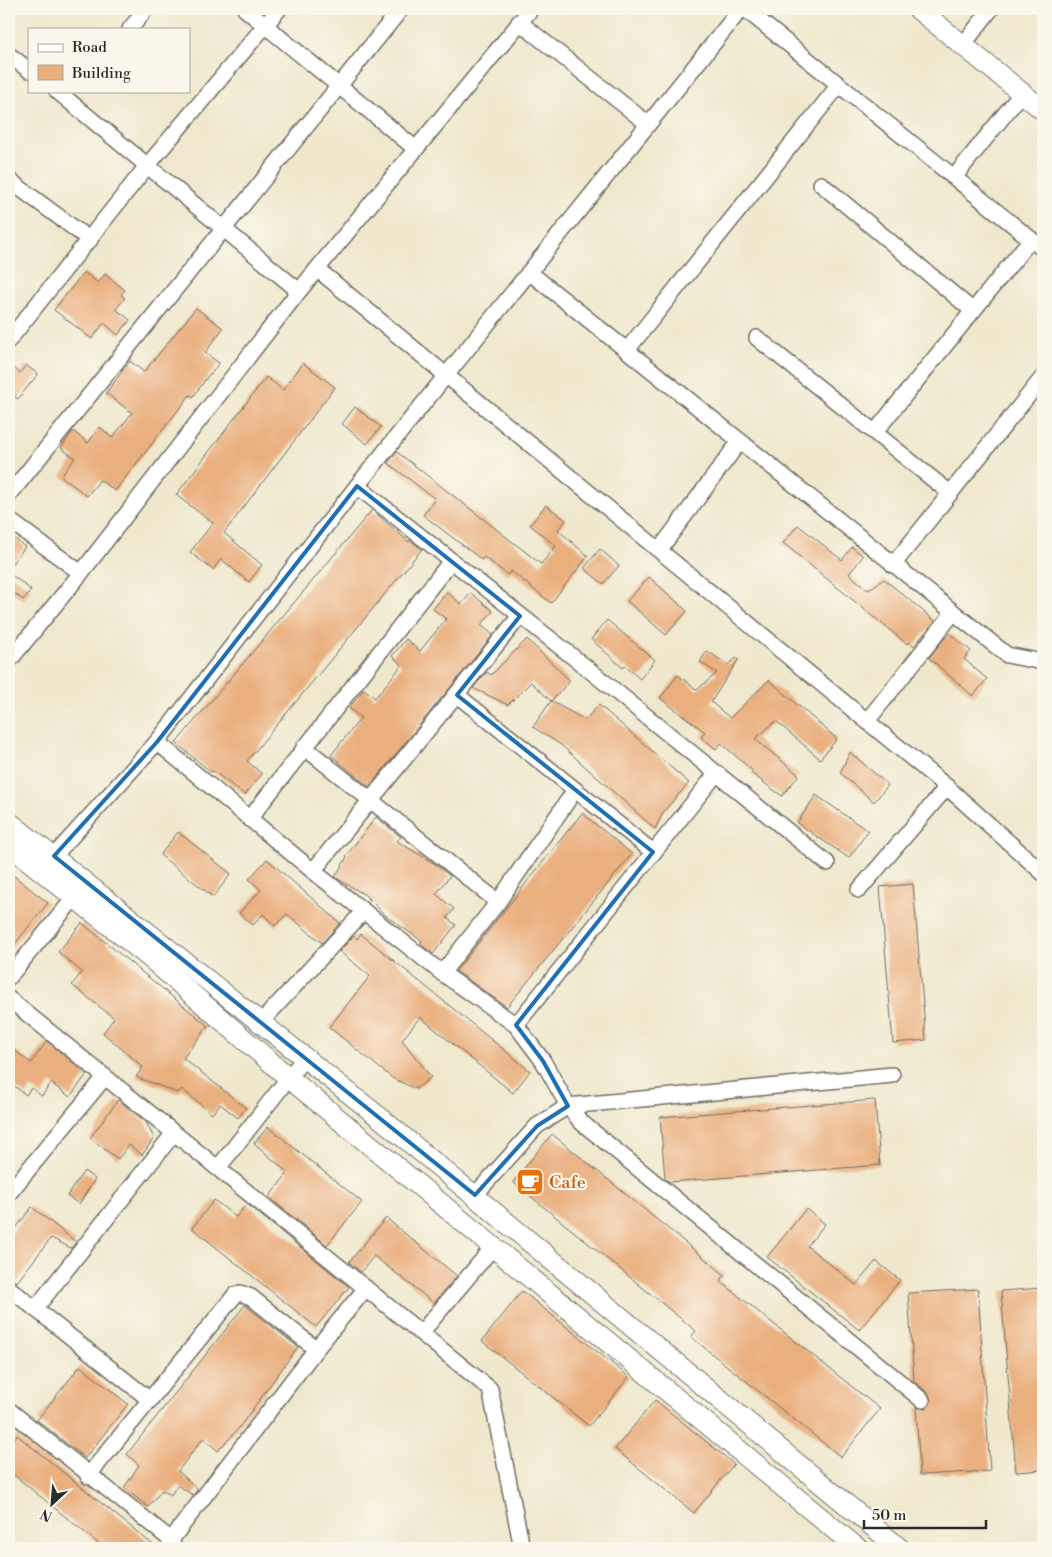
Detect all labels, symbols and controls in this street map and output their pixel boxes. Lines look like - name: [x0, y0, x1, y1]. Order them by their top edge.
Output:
- legend: [28, 28, 190, 92]
- text: Road: [72, 38, 107, 57]
- text: Building: [71, 64, 131, 83]
- cafe icon: Cafe: [515, 1167, 545, 1197]
- place label: Cafe: [549, 1171, 586, 1194]
- north arrow: [28, 1480, 78, 1530]
- scale bar: [864, 1497, 987, 1529]
- text: N: [38, 1504, 56, 1525]
- text: 50 m: [872, 1506, 906, 1525]

